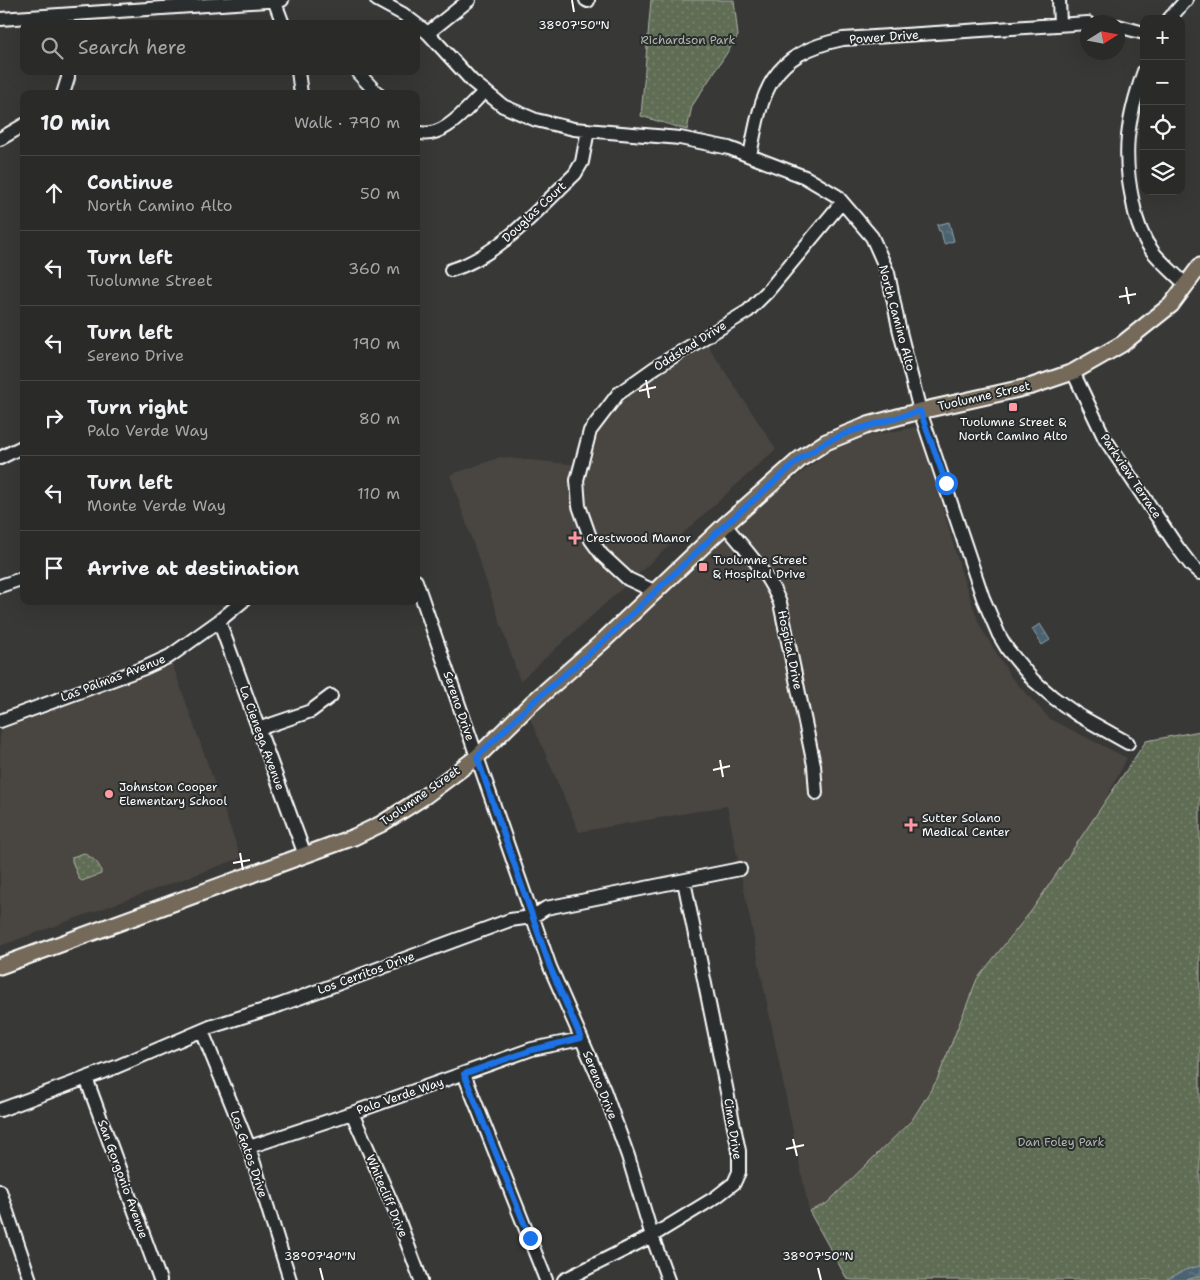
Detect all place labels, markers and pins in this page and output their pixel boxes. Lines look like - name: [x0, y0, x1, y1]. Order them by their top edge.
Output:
- marker: Tuolumne Street & North Camino Alto: [1007, 401, 1019, 413]
- place label: Tuolumne Street & North Camino Alto: [958, 414, 1068, 444]
- place label: Crestwood Manor: [586, 530, 691, 546]
- marker: Crestwood Manor: [568, 531, 582, 545]
- place label: Tuolumne Street & Hospital Drive: [713, 552, 807, 582]
- marker: Tuolumne Street & Hospital Drive: [697, 561, 709, 573]
- place label: Johnston Cooper Elementary School: [119, 779, 227, 809]
- marker: Johnston Cooper Elementary School: [103, 788, 115, 800]
- place label: Sutter Solano Medical Center: [922, 810, 1010, 840]
- marker: Sutter Solano Medical Center: [904, 818, 918, 832]

